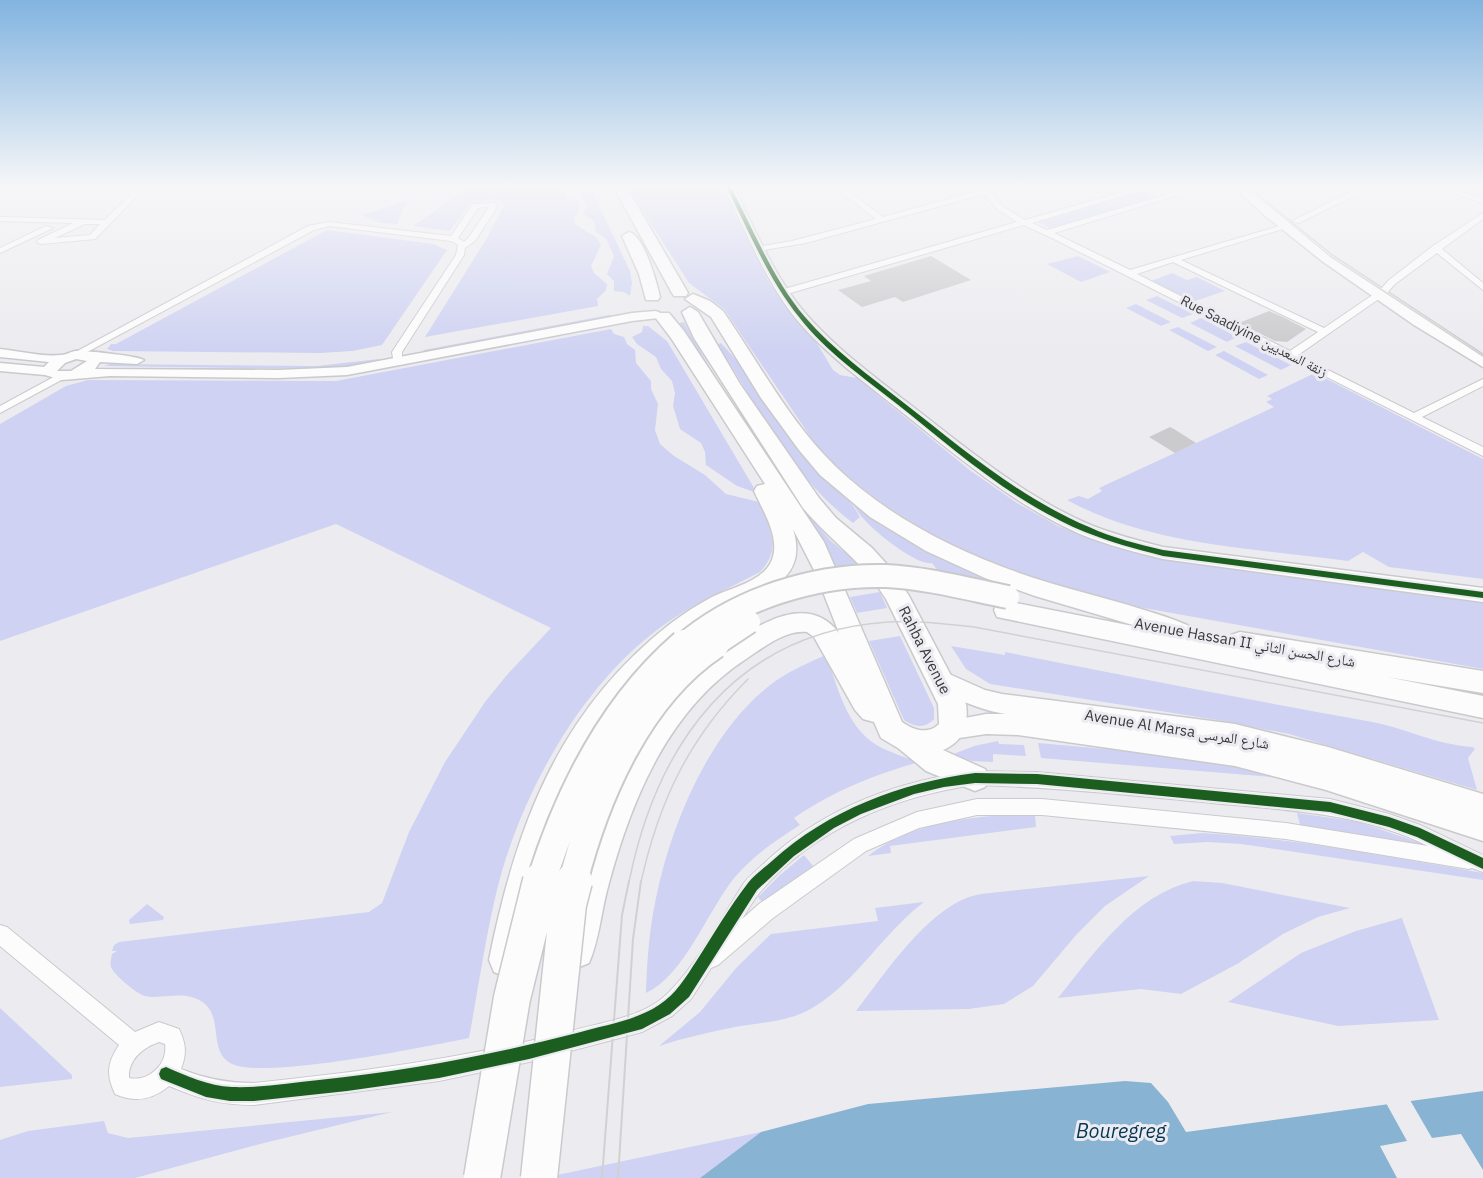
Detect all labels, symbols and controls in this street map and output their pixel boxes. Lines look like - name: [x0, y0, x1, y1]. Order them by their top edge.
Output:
- street label: Rue Saadiyine زنقة السعديين: [1178, 291, 1330, 381]
- street label: Rahba Avenue: [895, 603, 955, 697]
- street label: Avenue Hassan II شارع الحسن الثاني: [1133, 613, 1357, 674]
- street label: Avenue Al Marsa شارع المرسى: [1083, 705, 1271, 754]
- water label: Bouregreg: [1076, 1117, 1167, 1144]

